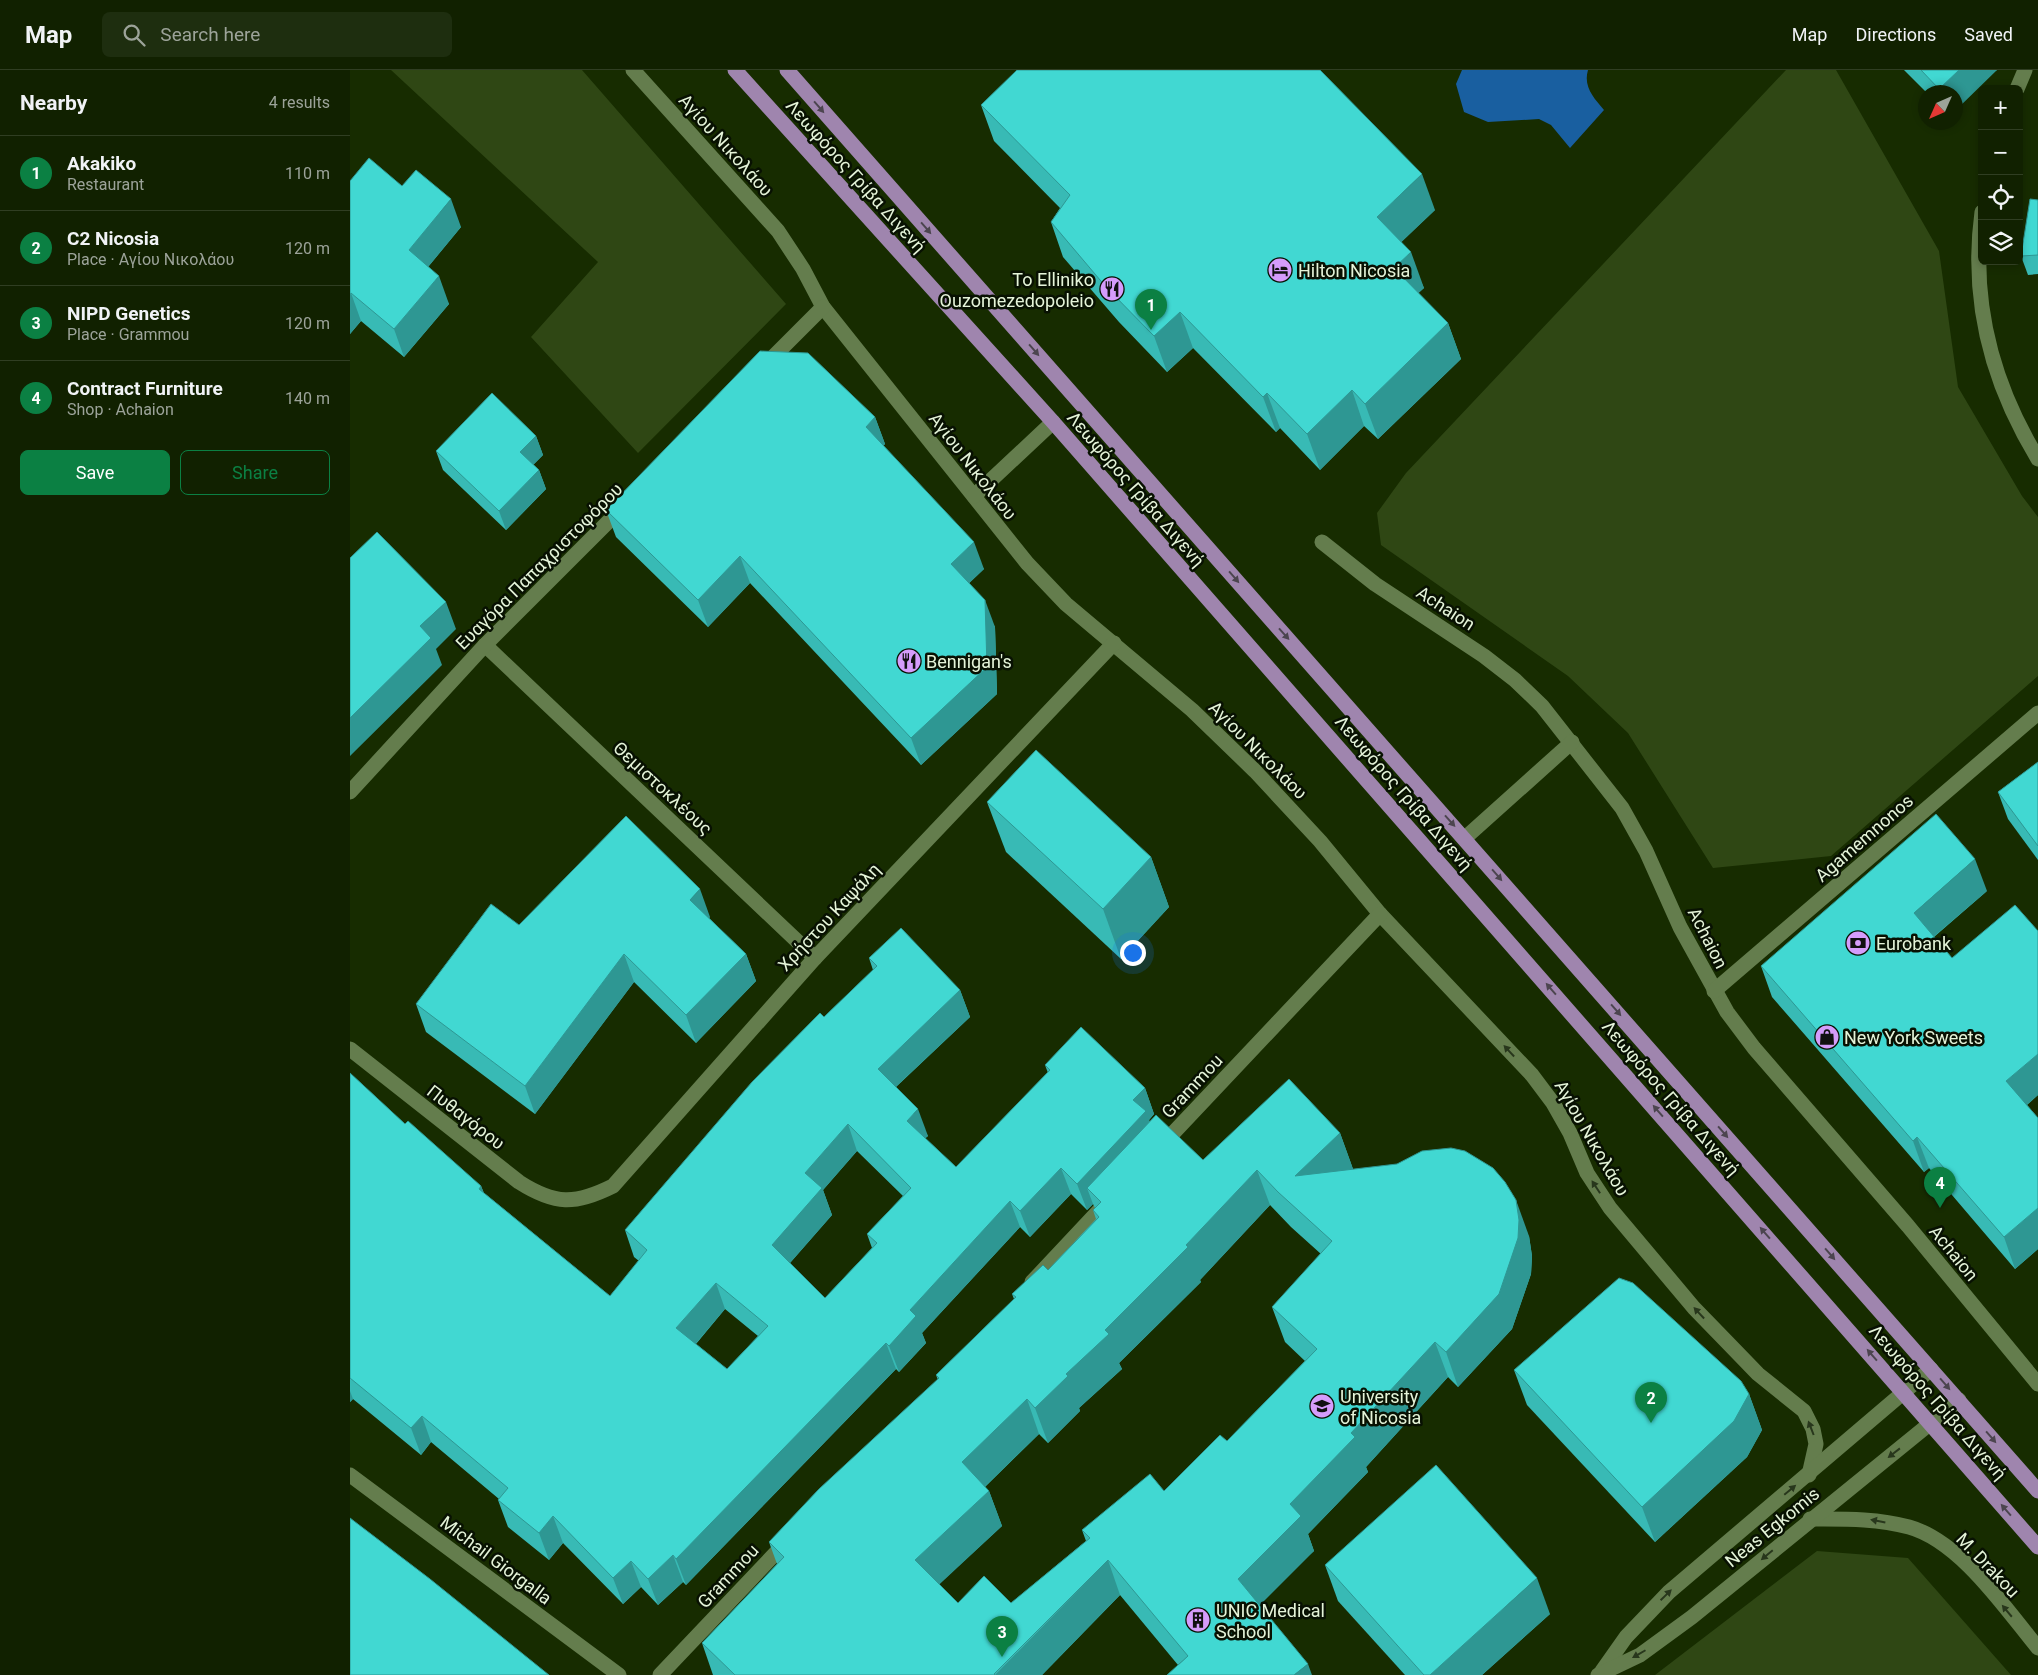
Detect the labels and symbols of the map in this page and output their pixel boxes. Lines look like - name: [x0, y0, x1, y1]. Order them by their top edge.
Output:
- north arrow: [1918, 85, 1963, 130]
- street label: Αγίου Νικολάου: [675, 90, 777, 200]
- street label: Λεωφόρος Γρίβα Διγενή: [782, 95, 930, 257]
- one-way arrow: [813, 100, 825, 112]
- one-way arrow: [920, 222, 932, 234]
- hotel icon: Hilton Nicosia: [1267, 257, 1293, 283]
- place label: Hilton Nicosia: [1298, 260, 1410, 281]
- place label: To Elliniko Ouzomezedopoleio: [940, 269, 1094, 311]
- restaurant icon: To Elliniko Ouzomezedopoleio: [1099, 276, 1125, 302]
- pin: 1: [1135, 289, 1167, 330]
- one-way arrow: [1028, 344, 1040, 356]
- street label: Λεωφόρος Γρίβα Διγενή: [1063, 407, 1209, 571]
- street label: Αγίου Νικολάου: [925, 408, 1021, 524]
- street label: Ευαγόρα Παπαχριστοφόρου: [451, 478, 627, 654]
- one-way arrow: [1228, 571, 1240, 583]
- street label: Achaion: [1413, 581, 1479, 635]
- one-way arrow: [1278, 627, 1290, 639]
- restaurant icon: Bennigan's: [896, 648, 922, 674]
- place label: Bennigan's: [926, 651, 1012, 672]
- street label: Αγίου Νικολάου: [1205, 697, 1311, 803]
- street label: Λεωφόρος Γρίβα Διγενή: [1331, 711, 1477, 875]
- street label: Θεμιστοκλέους: [609, 737, 717, 839]
- street label: Agamemnonos: [1811, 790, 1917, 886]
- one-way arrow: [1444, 815, 1456, 827]
- street label: Χρήστου Καψάλη: [774, 859, 884, 975]
- one-way arrow: [1491, 868, 1503, 880]
- street label: Achaion: [1684, 904, 1732, 972]
- bank icon: Eurobank: [1845, 930, 1871, 956]
- place label: Eurobank: [1876, 933, 1952, 954]
- your location: [1120, 940, 1146, 966]
- one-way arrow: [1545, 984, 1557, 996]
- one-way arrow: [1610, 1003, 1621, 1016]
- street label: Λεωφόρος Γρίβα Διγενή: [1598, 1016, 1744, 1180]
- shop icon: New York Sweets: [1814, 1024, 1840, 1050]
- place label: New York Sweets: [1844, 1027, 1983, 1048]
- one-way arrow: [1503, 1046, 1515, 1058]
- street label: Grammou: [1157, 1050, 1227, 1122]
- street label: Αγίου Νικολάου: [1550, 1076, 1634, 1200]
- street label: Πυθαγόρου: [423, 1080, 509, 1154]
- one-way arrow: [1652, 1106, 1664, 1118]
- one-way arrow: [1717, 1125, 1729, 1137]
- pin: 4: [1924, 1167, 1956, 1208]
- one-way arrow: [1591, 1180, 1601, 1194]
- street label: Achaion: [1925, 1221, 1983, 1285]
- one-way arrow: [1759, 1228, 1771, 1240]
- one-way arrow: [1824, 1247, 1836, 1259]
- one-way arrow: [1693, 1307, 1705, 1319]
- street label: Λεωφόρος Γρίβα Διγενή: [1865, 1320, 2011, 1484]
- one-way arrow: [1867, 1349, 1878, 1362]
- one-way arrow: [1939, 1378, 1951, 1390]
- pin: 2: [1635, 1382, 1667, 1423]
- place label: University of Nicosia: [1340, 1386, 1421, 1428]
- school or university icon: University of Nicosia: [1309, 1393, 1335, 1419]
- one-way arrow: [1807, 1420, 1815, 1435]
- one-way arrow: [1985, 1430, 1996, 1443]
- one-way arrow: [1887, 1448, 1900, 1459]
- street label: Neas Egkomis: [1721, 1483, 1823, 1571]
- one-way arrow: [1784, 1485, 1797, 1496]
- one-way arrow: [2001, 1503, 2012, 1516]
- street label: Michail Giorgalla: [436, 1511, 556, 1609]
- one-way arrow: [1869, 1516, 1885, 1524]
- street label: M. Drakou: [1952, 1528, 2024, 1602]
- street label: Grammou: [693, 1540, 763, 1612]
- one-way arrow: [1761, 1549, 1774, 1560]
- one-way arrow: [1660, 1589, 1672, 1601]
- place label: UNIC Medical School: [1216, 1600, 1325, 1642]
- one-way arrow: [2001, 1604, 2012, 1617]
- building icon: UNIC Medical School: [1185, 1607, 1211, 1633]
- pin: 3: [986, 1616, 1018, 1657]
- one-way arrow: [1632, 1650, 1645, 1659]

